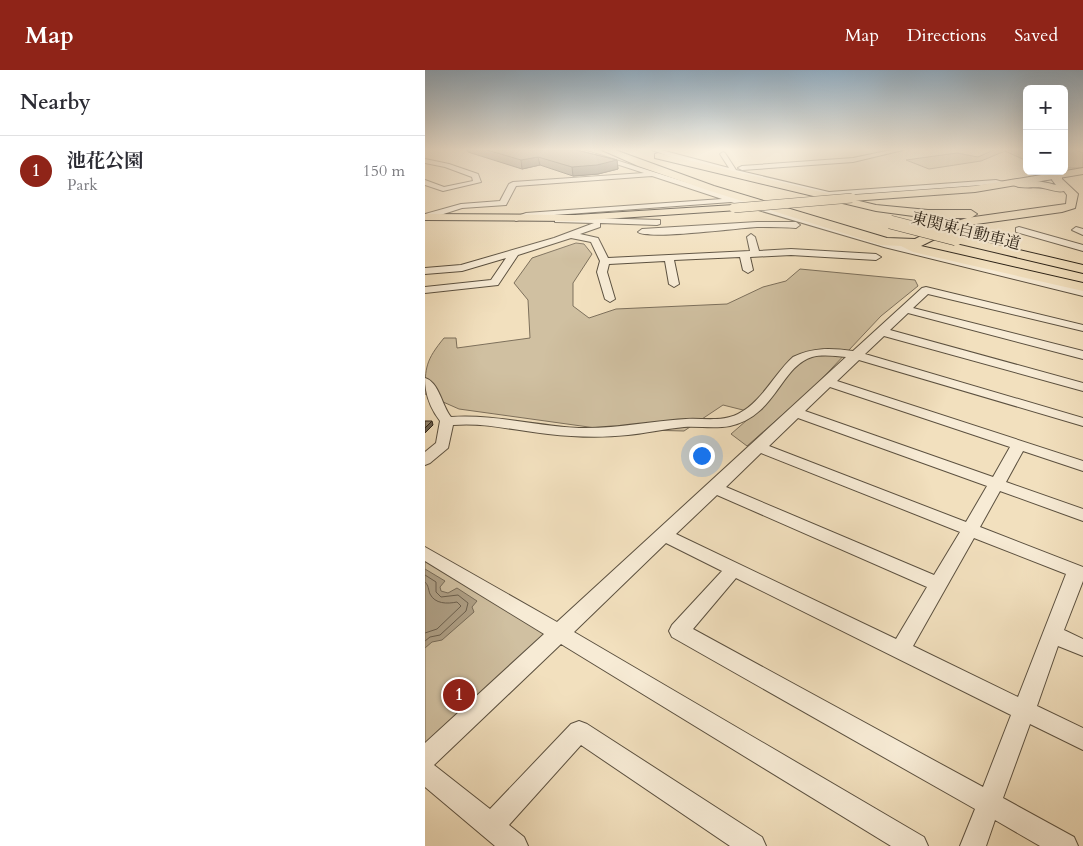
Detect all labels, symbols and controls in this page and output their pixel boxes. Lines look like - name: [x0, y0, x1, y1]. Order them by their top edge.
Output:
- text: Map: [25, 19, 74, 52]
- text: Map: [845, 23, 879, 48]
- text: Directions: [907, 23, 986, 48]
- text: Saved: [1014, 23, 1058, 48]
- map controls: [1023, 85, 1068, 175]
- button: +: [1023, 85, 1068, 130]
- text: Nearby: [20, 88, 91, 117]
- button: −: [1023, 130, 1068, 175]
- text: 池花公園: [67, 148, 143, 174]
- text: 1: [32, 160, 40, 182]
- text: 150 m: [363, 160, 405, 182]
- text: Park: [67, 174, 98, 196]
- street label: 東関東自動車道: [909, 207, 1023, 255]
- your location: [689, 443, 715, 469]
- pin: 1: [443, 676, 475, 714]

